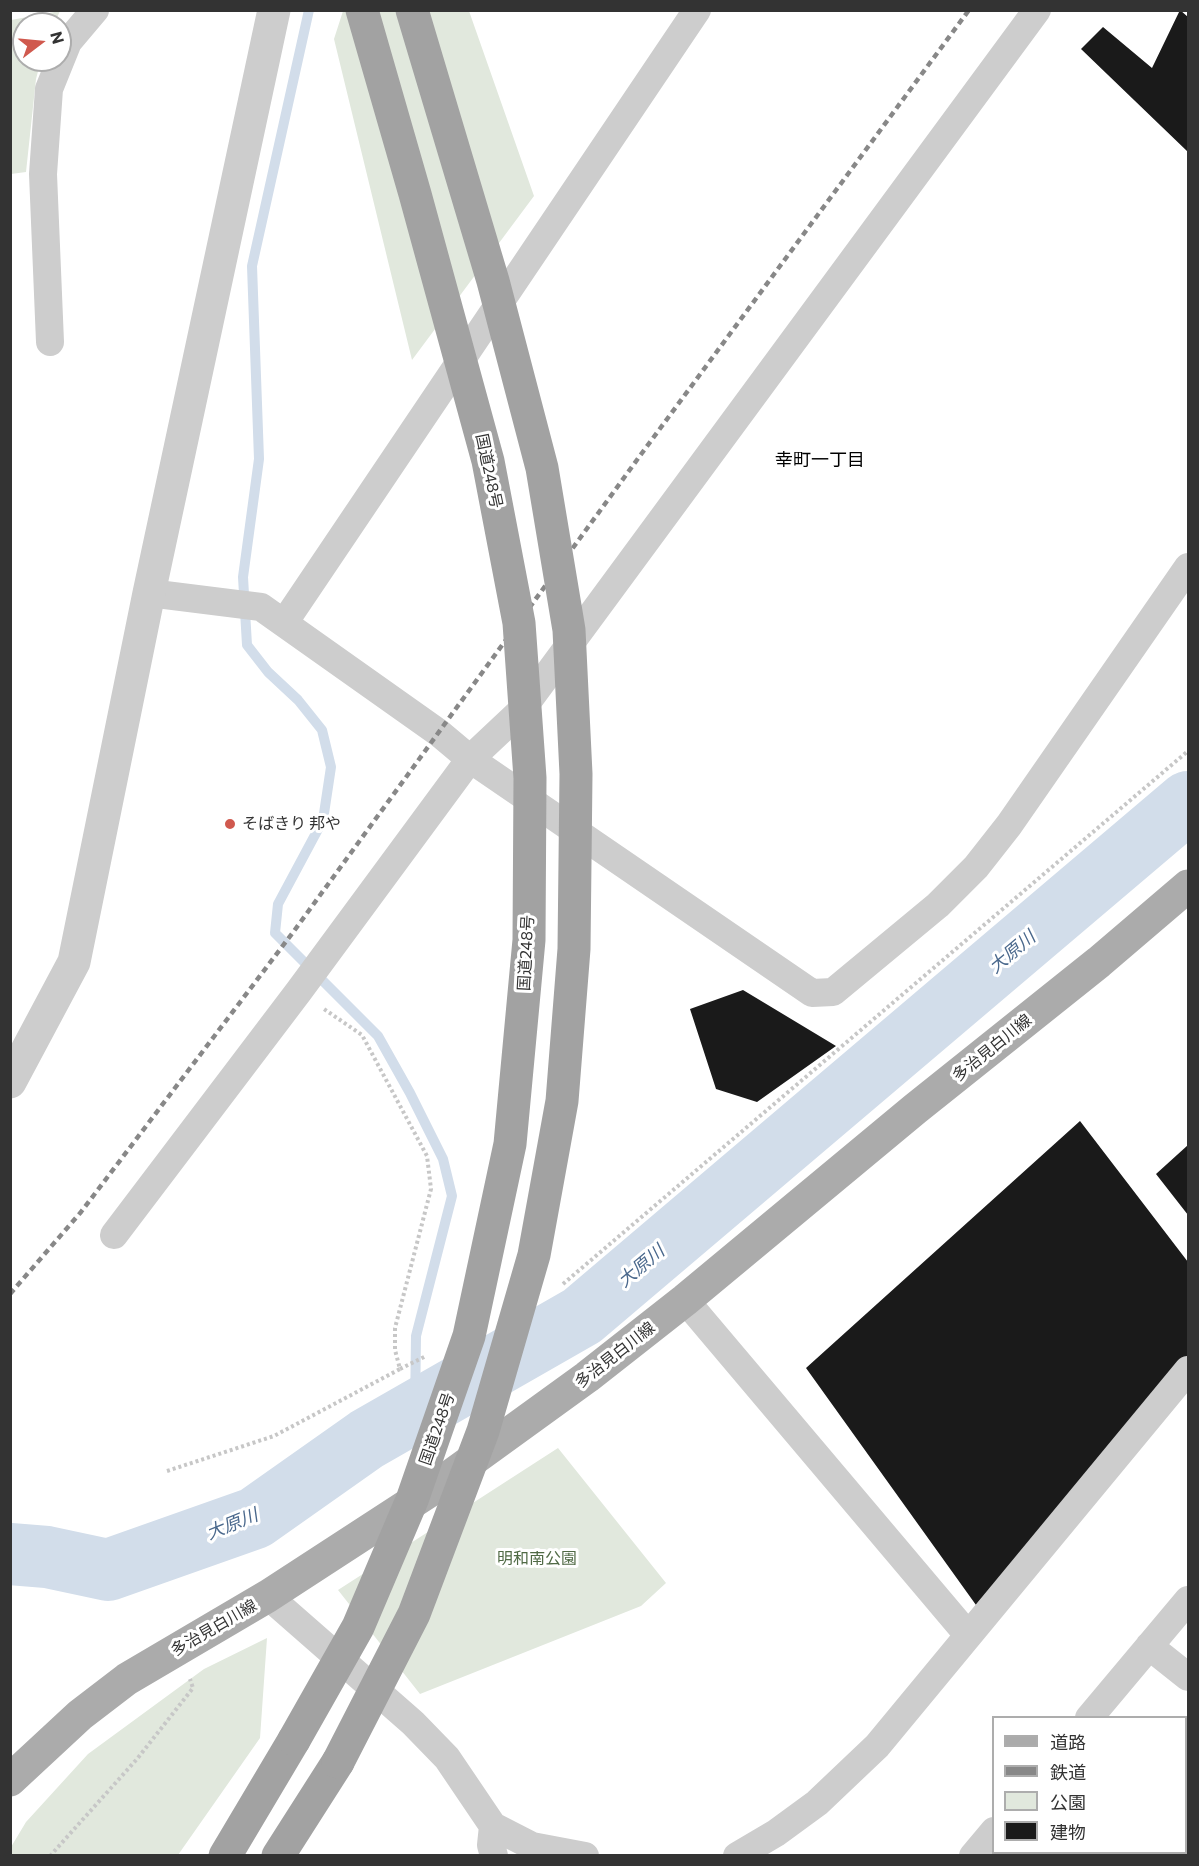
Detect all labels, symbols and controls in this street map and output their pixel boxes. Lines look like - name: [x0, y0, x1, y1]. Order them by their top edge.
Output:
- north arrow: [12, 12, 72, 72]
- text: N: [47, 29, 69, 46]
- street label: 国道248号: [472, 432, 506, 510]
- district label: 幸町一丁目: [775, 449, 865, 471]
- place label: そばきり 邦や: [242, 814, 341, 834]
- marker: そばきり 邦や: [223, 817, 237, 831]
- street label: 国道248号: [514, 915, 538, 991]
- water label: 大原川: [984, 926, 1040, 978]
- street label: 多治見白川線: [949, 1010, 1035, 1086]
- water label: 大原川: [613, 1240, 669, 1292]
- street label: 多治見白川線: [571, 1318, 659, 1392]
- street label: 国道248号: [416, 1390, 458, 1468]
- water label: 大原川: [203, 1504, 261, 1544]
- park label: 明和南公園: [497, 1549, 577, 1569]
- street label: 多治見白川線: [168, 1596, 260, 1660]
- legend: [992, 1716, 1187, 1854]
- text: 道路: [1050, 1731, 1086, 1753]
- text: 鉄道: [1050, 1761, 1086, 1783]
- text: 公園: [1050, 1791, 1086, 1813]
- text: 建物: [1050, 1821, 1086, 1843]

